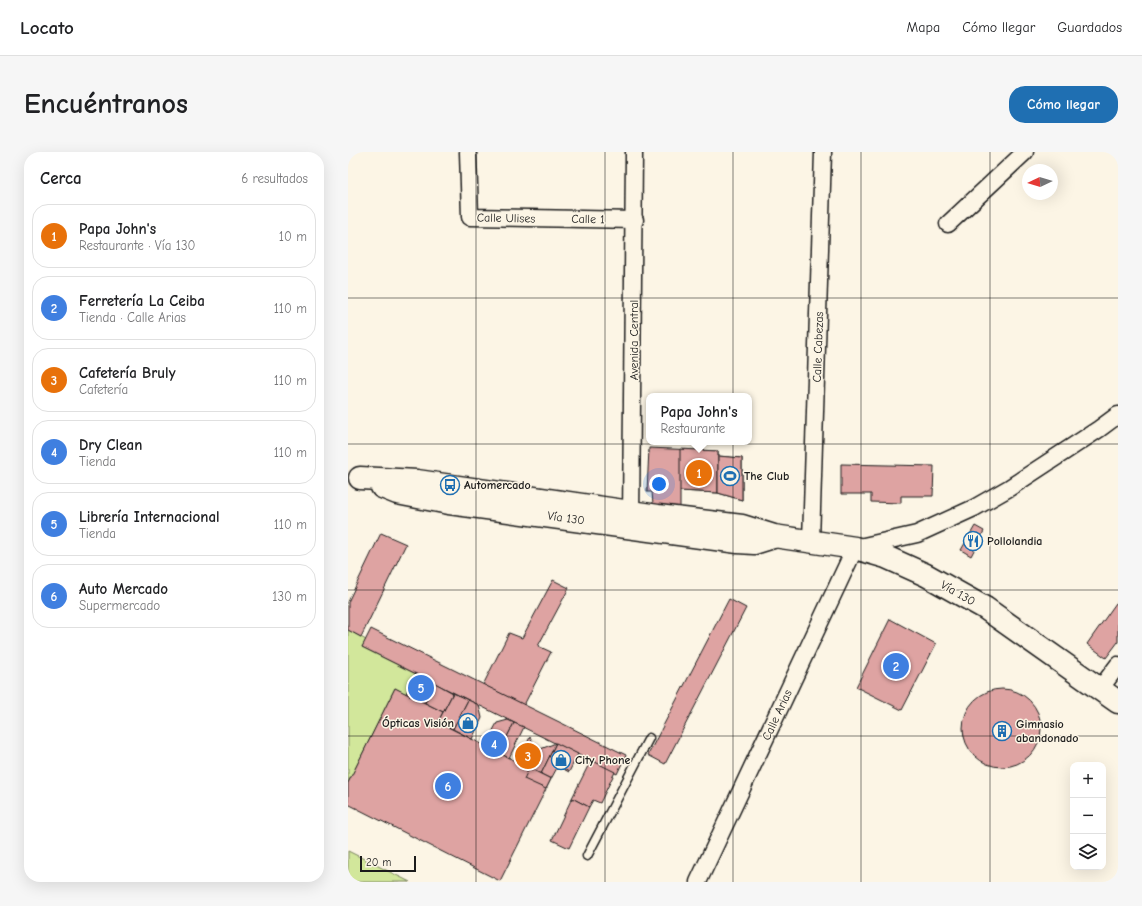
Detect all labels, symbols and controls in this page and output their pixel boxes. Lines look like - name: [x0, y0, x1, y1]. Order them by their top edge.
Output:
- text: Locato: [20, 17, 74, 39]
- text: Mapa: [907, 19, 940, 36]
- text: Cómo llegar: [962, 19, 1035, 36]
- text: Guardados: [1057, 19, 1122, 36]
- button: Cómo llegar: [1009, 86, 1118, 123]
- text: Encuéntranos: [24, 88, 188, 120]
- north arrow: [1022, 164, 1058, 200]
- text: Cerca: [40, 169, 82, 188]
- text: 6 resultados: [241, 171, 308, 186]
- street label: Calle Ulises: [477, 210, 535, 226]
- street label: Calle 1: [571, 212, 605, 226]
- text: Papa John's: [79, 220, 156, 238]
- text: 1: [51, 229, 57, 244]
- text: 10 m: [279, 229, 307, 244]
- text: Restaurante · Vía 130: [79, 238, 195, 253]
- text: Ferretería La Ceiba: [79, 292, 205, 310]
- street label: Avenida Central: [627, 300, 641, 380]
- text: 2: [51, 301, 57, 316]
- text: 110 m: [274, 301, 307, 316]
- text: Tienda · Calle Arias: [79, 310, 186, 325]
- street label: Calle Cabezas: [810, 311, 826, 383]
- text: Cafetería Bruly: [79, 364, 176, 382]
- text: 3: [51, 373, 57, 388]
- text: 110 m: [274, 373, 307, 388]
- text: Cafetería: [79, 382, 128, 397]
- popup: [646, 393, 752, 445]
- text: Papa John's: [660, 403, 738, 421]
- text: Restaurante: [660, 421, 725, 436]
- text: Dry Clean: [79, 436, 142, 454]
- text: 4: [51, 445, 57, 460]
- text: 110 m: [274, 445, 307, 460]
- text: Tienda: [79, 454, 116, 469]
- pin: 1: [686, 458, 712, 488]
- sports icon: The Club: [719, 465, 741, 487]
- place label: The Club: [744, 469, 789, 483]
- bus stop icon: Automercado: [439, 474, 461, 496]
- your location: [649, 474, 669, 494]
- place label: Automercado: [464, 478, 531, 492]
- text: Librería Internacional: [79, 508, 220, 526]
- street label: Vía 130: [546, 508, 586, 528]
- text: 5: [51, 517, 57, 532]
- text: 110 m: [274, 517, 307, 532]
- text: Tienda: [79, 526, 116, 541]
- restaurant icon: Pollolandia: [962, 530, 984, 552]
- place label: Pollolandia: [987, 534, 1042, 548]
- street label: Vía 130: [938, 578, 978, 608]
- text: Auto Mercado: [79, 580, 168, 598]
- text: 6: [51, 589, 57, 604]
- text: 130 m: [272, 589, 307, 604]
- text: Supermercado: [79, 598, 160, 613]
- pin: 2: [883, 651, 909, 681]
- pin: 5: [408, 673, 434, 703]
- street label: Calle Arias: [759, 687, 795, 743]
- shop icon: Ópticas Visión: [457, 712, 479, 734]
- place label: Ópticas Visión: [382, 716, 454, 730]
- place label: Gimnasio abandonado: [1016, 717, 1079, 745]
- building icon: Gimnasio abandonado: [991, 720, 1013, 742]
- pin: 4: [481, 729, 507, 759]
- pin: 3: [515, 741, 541, 771]
- shop icon: City Phone: [550, 749, 572, 771]
- place label: City Phone: [575, 753, 631, 767]
- map controls: [1070, 762, 1106, 870]
- button: +: [1070, 762, 1106, 798]
- pin: 6: [435, 771, 461, 801]
- button: −: [1070, 798, 1106, 834]
- button: layers: [1070, 834, 1106, 870]
- scale bar: [360, 854, 416, 873]
- text: 20 m: [366, 856, 391, 869]

